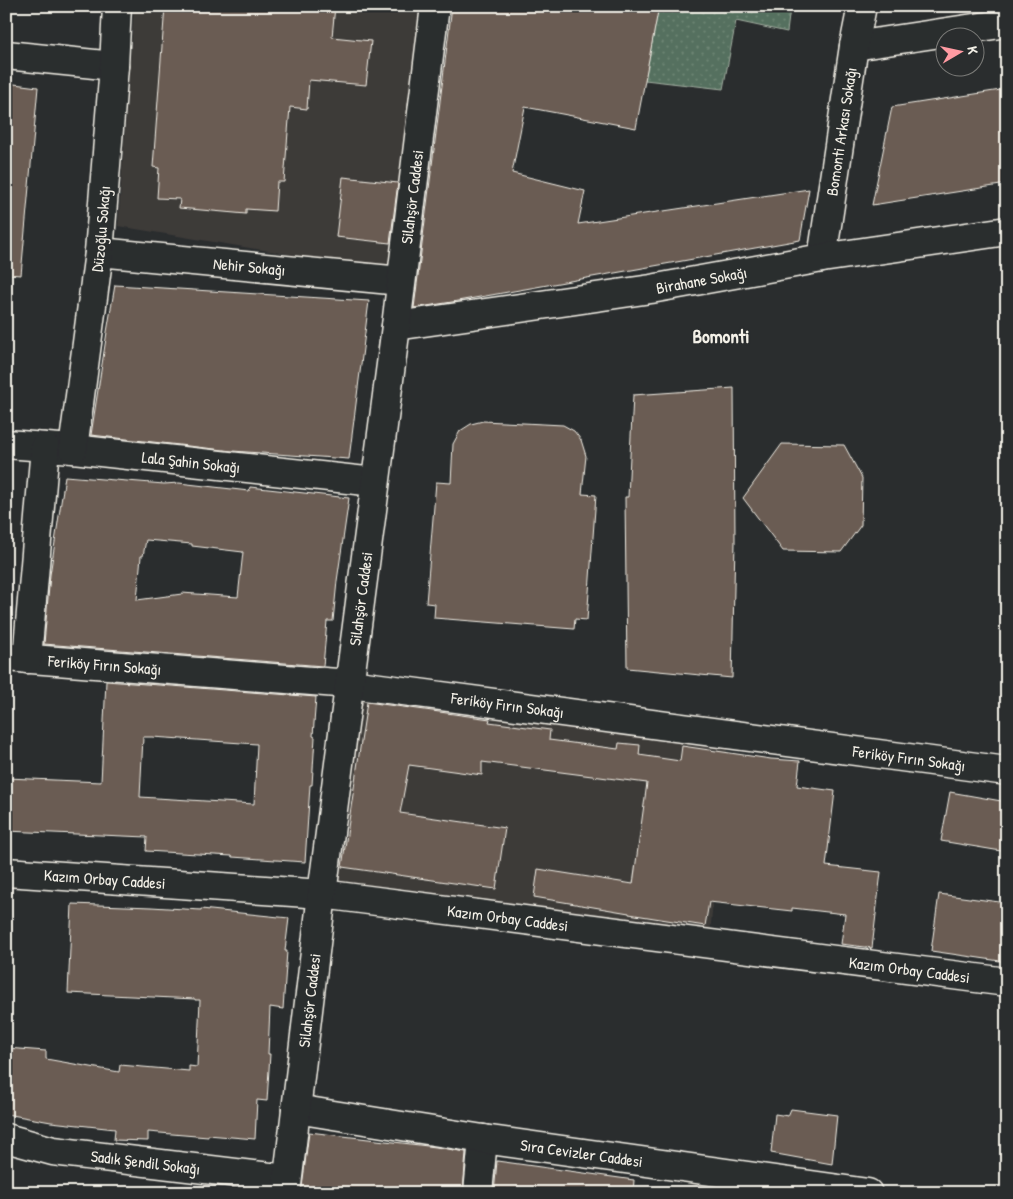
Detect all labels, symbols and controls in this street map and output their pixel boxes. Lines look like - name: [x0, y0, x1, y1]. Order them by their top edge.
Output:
- north arrow: [936, 28, 986, 78]
- text: K: [963, 45, 983, 56]
- street label: Bomonti Arkası Sokağı: [821, 66, 862, 197]
- street label: Silahşör Caddesi: [395, 149, 428, 245]
- street label: Düzoğlu Sokağı: [85, 185, 115, 273]
- street label: Nehir Sokağı: [212, 252, 286, 281]
- street label: Birahane Sokağı: [654, 261, 749, 299]
- district label: Bomonti: [692, 323, 750, 349]
- street label: Lala Şahin Sokağı: [141, 446, 241, 478]
- street label: Silahşör Caddesi: [343, 550, 377, 647]
- street label: Feriköy Fırın Sokağı: [46, 649, 162, 680]
- street label: Feriköy Fırın Sokağı: [449, 686, 565, 723]
- street label: Feriköy Fırın Sokağı: [850, 740, 967, 776]
- street label: Kazım Orbay Caddesi: [43, 864, 166, 894]
- street label: Kazım Orbay Caddesi: [446, 899, 570, 937]
- street label: Kazım Orbay Caddesi: [848, 951, 971, 988]
- street label: Silahşör Caddesi: [293, 952, 326, 1049]
- street label: Sıra Cevizler Caddesi: [519, 1133, 644, 1172]
- street label: Sadık Şendil Sokağı: [90, 1145, 202, 1180]

